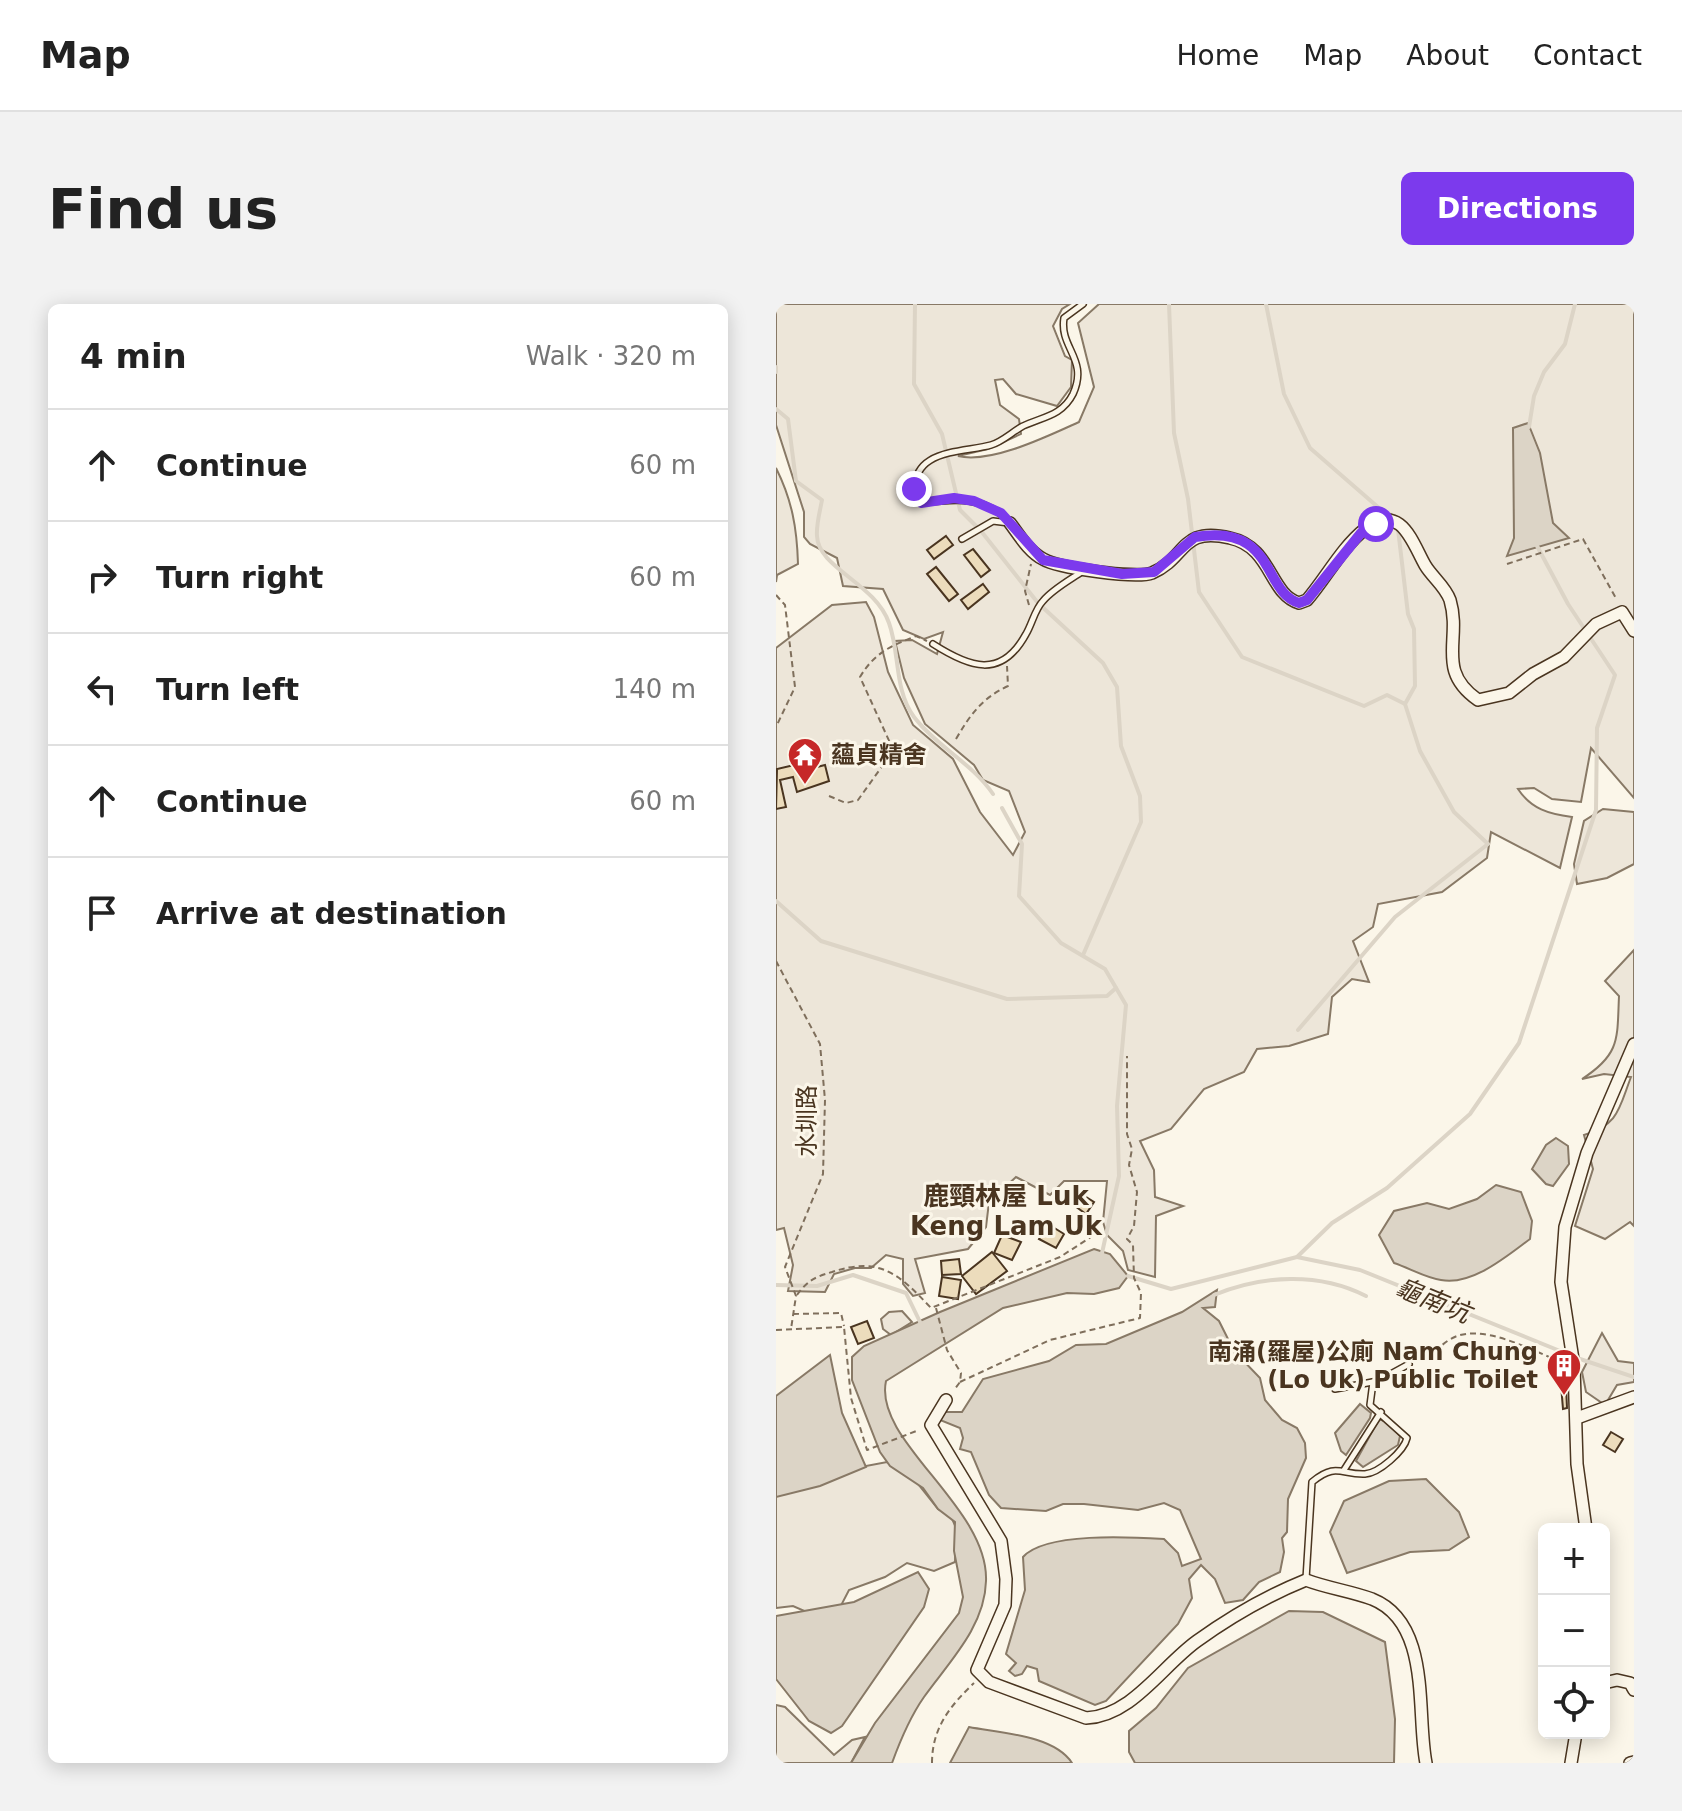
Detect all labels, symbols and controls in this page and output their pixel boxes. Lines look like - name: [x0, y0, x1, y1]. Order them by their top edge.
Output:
- text: Map: [40, 33, 131, 77]
- text: Home: [1176, 39, 1259, 72]
- text: Map: [1303, 39, 1362, 72]
- text: About: [1406, 39, 1489, 72]
- text: Contact: [1533, 39, 1642, 72]
- button: Directions: [1401, 172, 1634, 245]
- text: Find us: [48, 176, 278, 241]
- text: 4 min: [80, 336, 187, 376]
- text: Walk · 320 m: [526, 341, 696, 371]
- icon: ahead: [80, 443, 124, 487]
- text: Continue: [156, 448, 308, 483]
- text: 60 m: [629, 450, 696, 480]
- route end: [896, 471, 932, 507]
- route start: [1358, 506, 1394, 542]
- icon: right: [80, 555, 124, 599]
- text: Turn right: [156, 560, 323, 595]
- text: 60 m: [629, 562, 696, 592]
- icon: left: [80, 667, 124, 711]
- text: Turn left: [156, 672, 299, 707]
- text: 140 m: [613, 674, 696, 704]
- temple icon: 蘊貞精舍: [786, 736, 824, 786]
- place label: 蘊貞精舍: [831, 741, 927, 769]
- icon: ahead: [80, 779, 124, 823]
- text: Continue: [156, 784, 308, 819]
- text: 60 m: [629, 786, 696, 816]
- icon: arrive: [80, 891, 124, 935]
- text: Arrive at destination: [156, 896, 507, 931]
- street label: 水圳路: [793, 1085, 821, 1157]
- district label: 鹿頸林屋 Luk Keng Lam Uk: [910, 1181, 1103, 1241]
- water label: 龜南坑: [1391, 1271, 1478, 1330]
- place label: 南涌(羅屋)公廁 Nam Chung (Lo Uk) Public Toilet: [1208, 1338, 1538, 1394]
- building icon: 南涌(羅屋)公廁 Nam Chung (Lo Uk) Public Toilet: [1545, 1347, 1583, 1397]
- map controls: [1538, 1523, 1610, 1739]
- button: +: [1538, 1523, 1610, 1595]
- button: −: [1538, 1595, 1610, 1667]
- button: locate: [1538, 1667, 1610, 1739]

